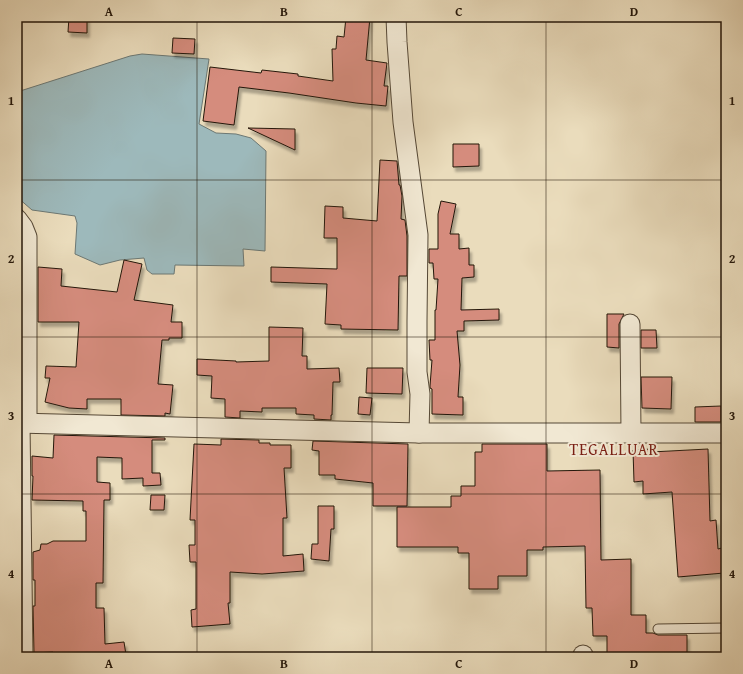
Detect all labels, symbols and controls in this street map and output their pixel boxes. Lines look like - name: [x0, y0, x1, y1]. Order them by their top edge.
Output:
- text: A: [105, 2, 114, 21]
- text: B: [280, 2, 288, 21]
- text: C: [455, 2, 463, 21]
- text: D: [630, 2, 638, 21]
- text: 1: [8, 91, 14, 110]
- text: 1: [729, 91, 735, 110]
- text: 2: [8, 249, 15, 268]
- text: 2: [729, 249, 736, 268]
- text: 3: [8, 406, 14, 425]
- text: 3: [729, 406, 735, 425]
- district label: TEGALLUAR: [569, 437, 659, 461]
- text: 4: [8, 564, 15, 583]
- text: 4: [729, 564, 736, 583]
- text: A: [105, 654, 114, 673]
- text: B: [280, 654, 288, 673]
- text: C: [455, 654, 463, 673]
- text: D: [630, 654, 638, 673]

